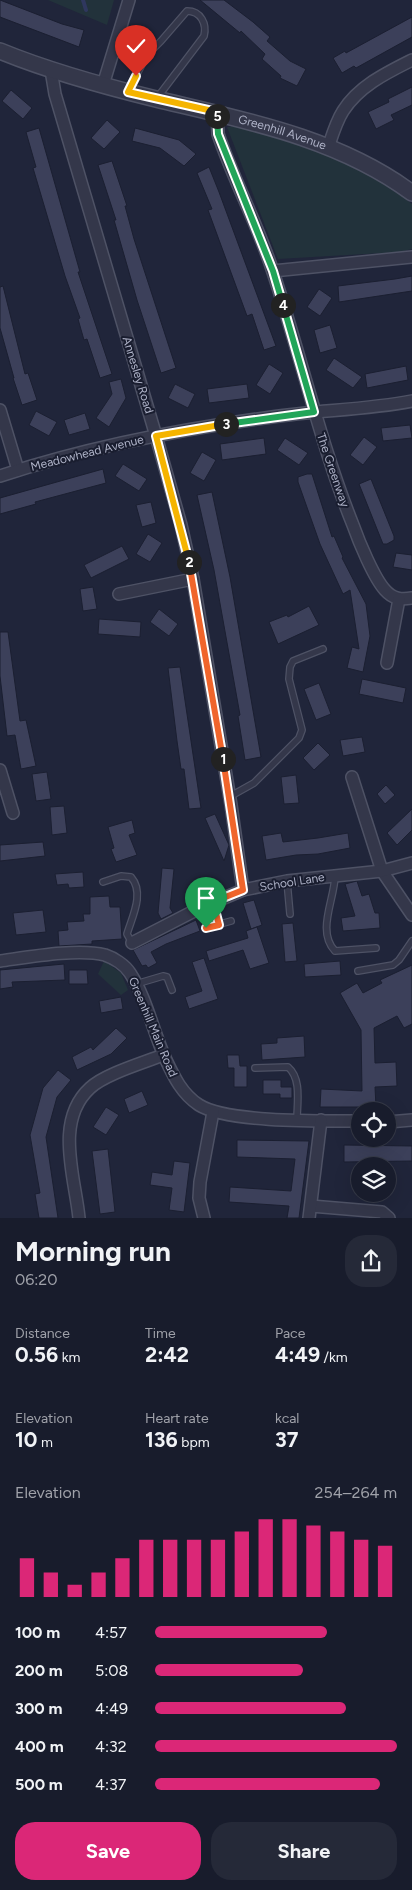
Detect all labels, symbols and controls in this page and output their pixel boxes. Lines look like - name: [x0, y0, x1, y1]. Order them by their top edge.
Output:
- pin: [115, 25, 157, 76]
- icon: check: [122, 32, 150, 60]
- pin: 5: [204, 104, 230, 128]
- text: 5: [213, 108, 222, 125]
- street label: Greenhill Avenue: [237, 112, 329, 153]
- pin: 4: [270, 292, 296, 318]
- text: 4: [279, 297, 288, 314]
- street label: Annesley Road: [120, 335, 156, 415]
- pin: 3: [214, 412, 238, 436]
- text: 3: [223, 416, 230, 433]
- street label: The Greenway: [314, 431, 352, 509]
- street label: Meadowhead Avenue: [29, 432, 145, 474]
- pin: 2: [176, 550, 202, 574]
- text: 2: [185, 554, 194, 571]
- pin: 1: [210, 746, 236, 772]
- text: 1: [221, 751, 226, 768]
- street label: School Lane: [258, 870, 326, 894]
- pin: [185, 877, 227, 928]
- icon: arrive: [192, 884, 220, 912]
- street label: Greenhill Main Road: [126, 975, 180, 1079]
- map controls: [351, 1102, 396, 1202]
- button: locate: [351, 1102, 396, 1147]
- button: layers: [351, 1157, 396, 1202]
- text: Morning run: [15, 1234, 171, 1268]
- button: share: [345, 1235, 397, 1287]
- text: 06:20: [15, 1270, 58, 1289]
- text: Distance: [15, 1325, 70, 1342]
- text: Time: [145, 1325, 176, 1342]
- text: Pace: [275, 1325, 305, 1342]
- text: 0.56: [15, 1342, 58, 1367]
- text: 2:42: [145, 1342, 189, 1367]
- text: 4:49: [275, 1342, 320, 1367]
- text: km: [58, 1349, 80, 1366]
- text: /km: [320, 1349, 348, 1366]
- text: Elevation: [15, 1410, 73, 1427]
- text: Heart rate: [145, 1410, 209, 1427]
- text: kcal: [275, 1410, 299, 1427]
- text: 10: [15, 1427, 37, 1452]
- text: 136: [145, 1427, 178, 1452]
- text: 37: [275, 1427, 298, 1452]
- text: m: [37, 1434, 53, 1451]
- text: bpm: [178, 1434, 210, 1451]
- text: Elevation: [15, 1483, 81, 1502]
- text: 254–264 m: [315, 1483, 397, 1502]
- text: 100 m: [15, 1623, 60, 1642]
- text: 4:57: [95, 1623, 127, 1642]
- text: 200 m: [15, 1661, 63, 1680]
- text: 5:08: [95, 1661, 128, 1680]
- text: 300 m: [15, 1699, 62, 1718]
- text: 4:49: [95, 1699, 128, 1718]
- text: 400 m: [15, 1737, 64, 1756]
- text: 4:32: [95, 1737, 127, 1756]
- text: 500 m: [15, 1775, 63, 1794]
- text: 4:37: [95, 1775, 126, 1794]
- button: Save: [15, 1822, 201, 1880]
- button: Share: [211, 1822, 397, 1880]

